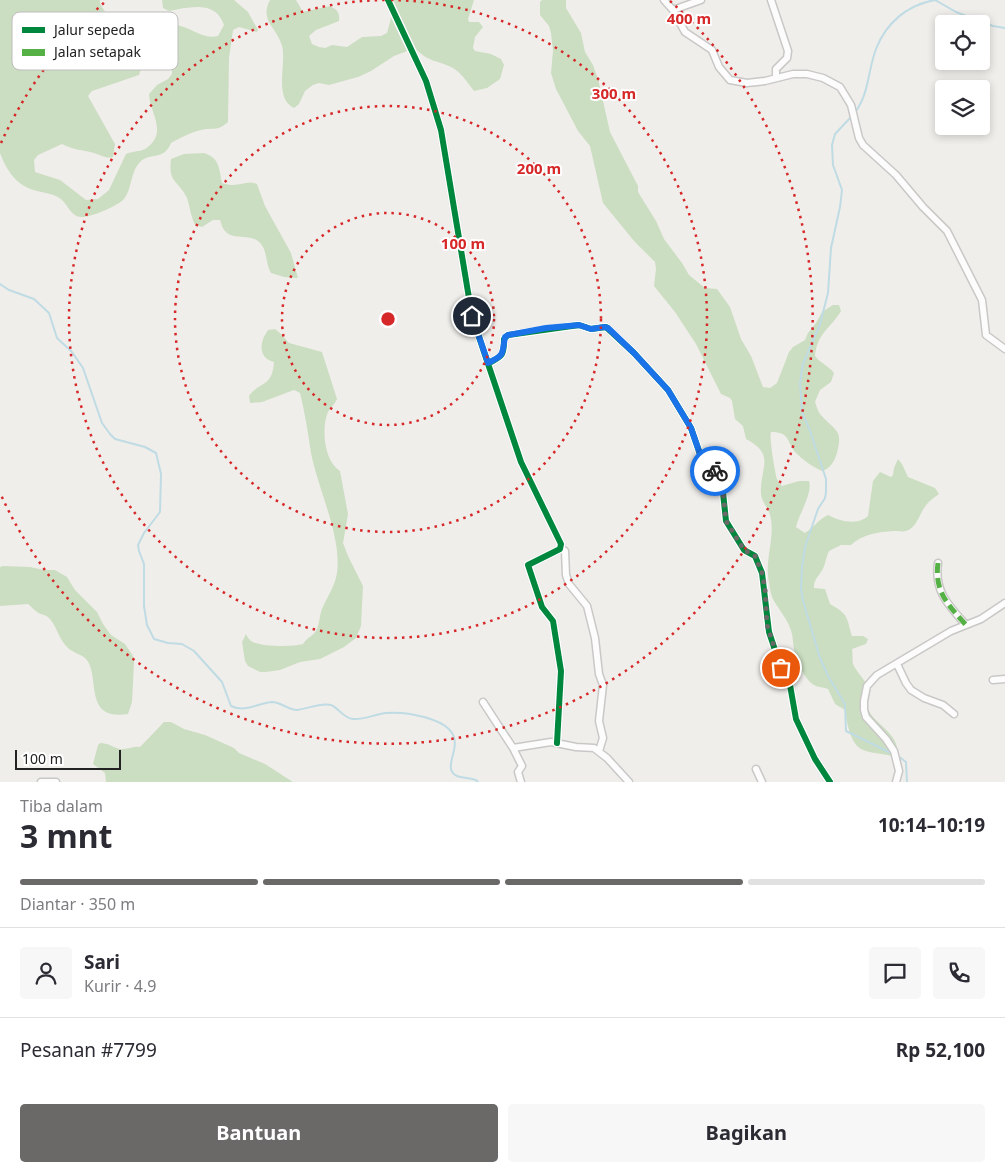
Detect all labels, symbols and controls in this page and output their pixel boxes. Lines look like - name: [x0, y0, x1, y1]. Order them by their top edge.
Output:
- text: 400 m: [667, 8, 711, 28]
- legend: [12, 12, 178, 70]
- map controls: [935, 15, 990, 135]
- button: locate: [935, 15, 990, 70]
- text: Jalur sepeda: [52, 20, 135, 39]
- text: Jalan setapak: [52, 42, 141, 61]
- button: layers: [935, 80, 990, 135]
- text: 300 m: [592, 83, 636, 103]
- text: 200 m: [517, 158, 561, 178]
- text: 100 m: [441, 233, 485, 253]
- pin: [451, 295, 493, 337]
- icon: home: [458, 302, 486, 330]
- centre of rings: [379, 310, 397, 328]
- courier: [690, 446, 740, 496]
- icon: bike: [701, 457, 729, 485]
- pin: [760, 647, 802, 689]
- icon: bag: [767, 654, 795, 682]
- scale bar: [15, 747, 121, 770]
- text: 100 m: [22, 749, 63, 768]
- text: Tiba dalam: [20, 795, 103, 817]
- text: 10:14–10:19: [878, 812, 985, 838]
- text: 3 mnt: [20, 814, 113, 857]
- text: Diantar · 350 m: [20, 893, 135, 915]
- button: person: [20, 947, 72, 999]
- button: chat: [869, 947, 921, 999]
- button: phone: [933, 947, 985, 999]
- text: Sari: [84, 949, 120, 975]
- text: Kurir · 4.9: [84, 975, 156, 997]
- text: Pesanan #7799: [20, 1037, 157, 1063]
- text: Rp 52,100: [896, 1037, 985, 1063]
- button: Bantuan: [20, 1104, 498, 1162]
- button: Bagikan: [508, 1104, 985, 1162]

